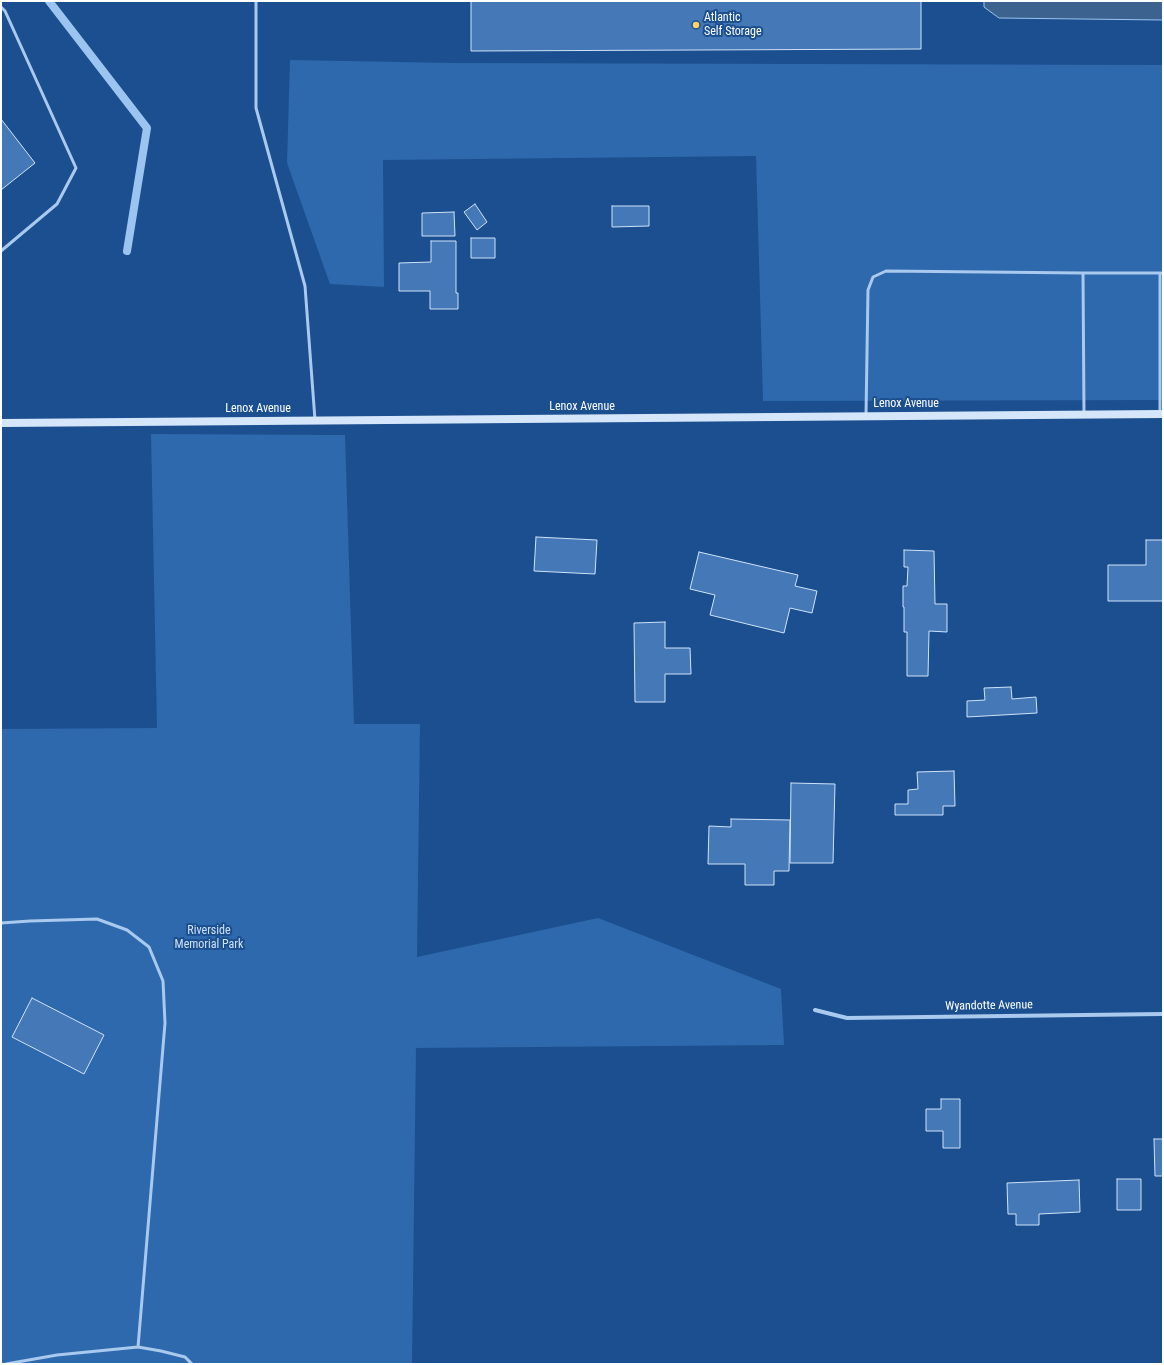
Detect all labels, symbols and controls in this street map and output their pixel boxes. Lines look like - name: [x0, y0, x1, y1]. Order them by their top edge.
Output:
- place label: Atlantic Self Storage: [704, 11, 762, 39]
- marker: Atlantic Self Storage: [691, 20, 701, 30]
- street label: Lenox Avenue: [873, 397, 939, 411]
- street label: Lenox Avenue: [549, 400, 615, 414]
- street label: Lenox Avenue: [225, 402, 291, 416]
- park label: Riverside Memorial Park: [175, 924, 243, 952]
- street label: Wyandotte Avenue: [945, 998, 1033, 1014]

